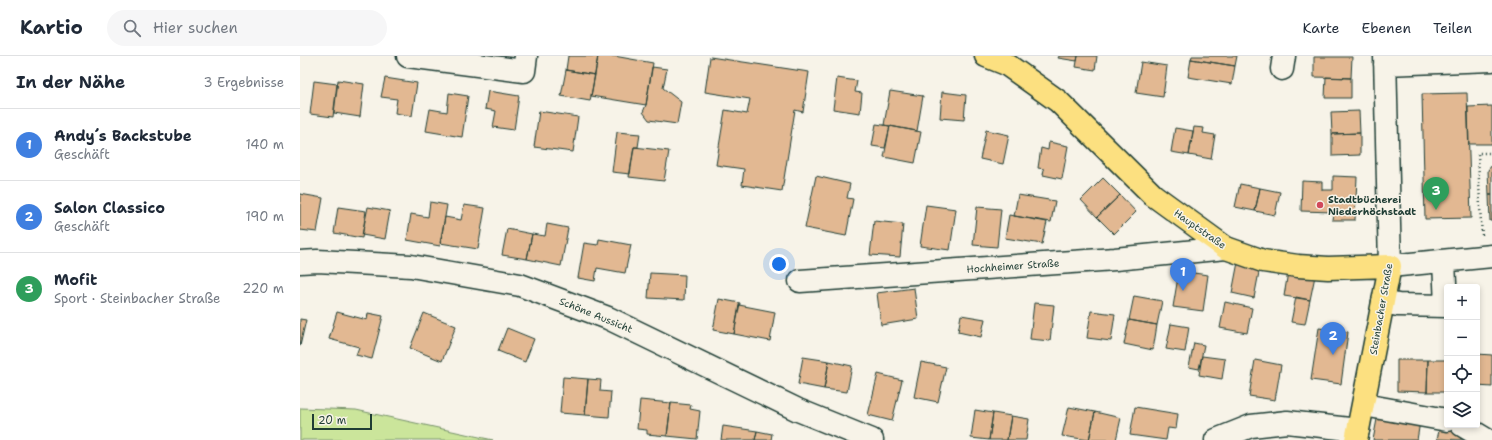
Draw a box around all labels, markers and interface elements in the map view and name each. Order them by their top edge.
search box [107,10,387,46]
text: Kartio [20,15,83,40]
icon: search [121,17,143,39]
text: Hier suchen [153,18,238,38]
text: Karte [1303,19,1340,37]
text: Ebenen [1362,19,1411,37]
text: Teilen [1433,19,1472,37]
text: In der Nähe [16,71,125,93]
text: 3 Ergebnisse [204,74,284,91]
text: Andy´s Backstube [54,126,192,146]
text: 1 [26,136,32,153]
text: 140 m [245,136,284,153]
text: Geschäft [54,146,110,163]
pin: 3 [1423,177,1449,210]
place label: Stadtbücherei Niederhöchstadt [1328,193,1416,218]
text: Salon Classico [54,198,165,218]
marker: Stadtbücherei Niederhöchstadt [1315,200,1325,210]
street label: Hauptstraße [1171,206,1229,252]
text: 2 [24,208,34,225]
text: 190 m [245,208,284,225]
text: Geschäft [54,218,110,235]
your location [769,254,789,274]
street label: Hochheimer Straße [966,256,1060,276]
pin: 1 [1170,258,1196,291]
street label: Steinbacher Straße [1367,262,1396,356]
text: Mofit [54,270,97,290]
text: 3 [24,280,34,297]
text: 220 m [242,280,284,297]
map controls [1444,284,1480,428]
button: + [1444,284,1480,320]
text: Sport · Steinbacher Straße [54,290,220,307]
street label: Schöne Aussicht [557,294,635,336]
button: − [1444,320,1480,356]
pin: 2 [1320,322,1346,355]
button: locate [1444,356,1480,392]
button: layers [1444,392,1480,428]
scale bar [312,412,372,431]
text: 20 m [318,413,346,428]

